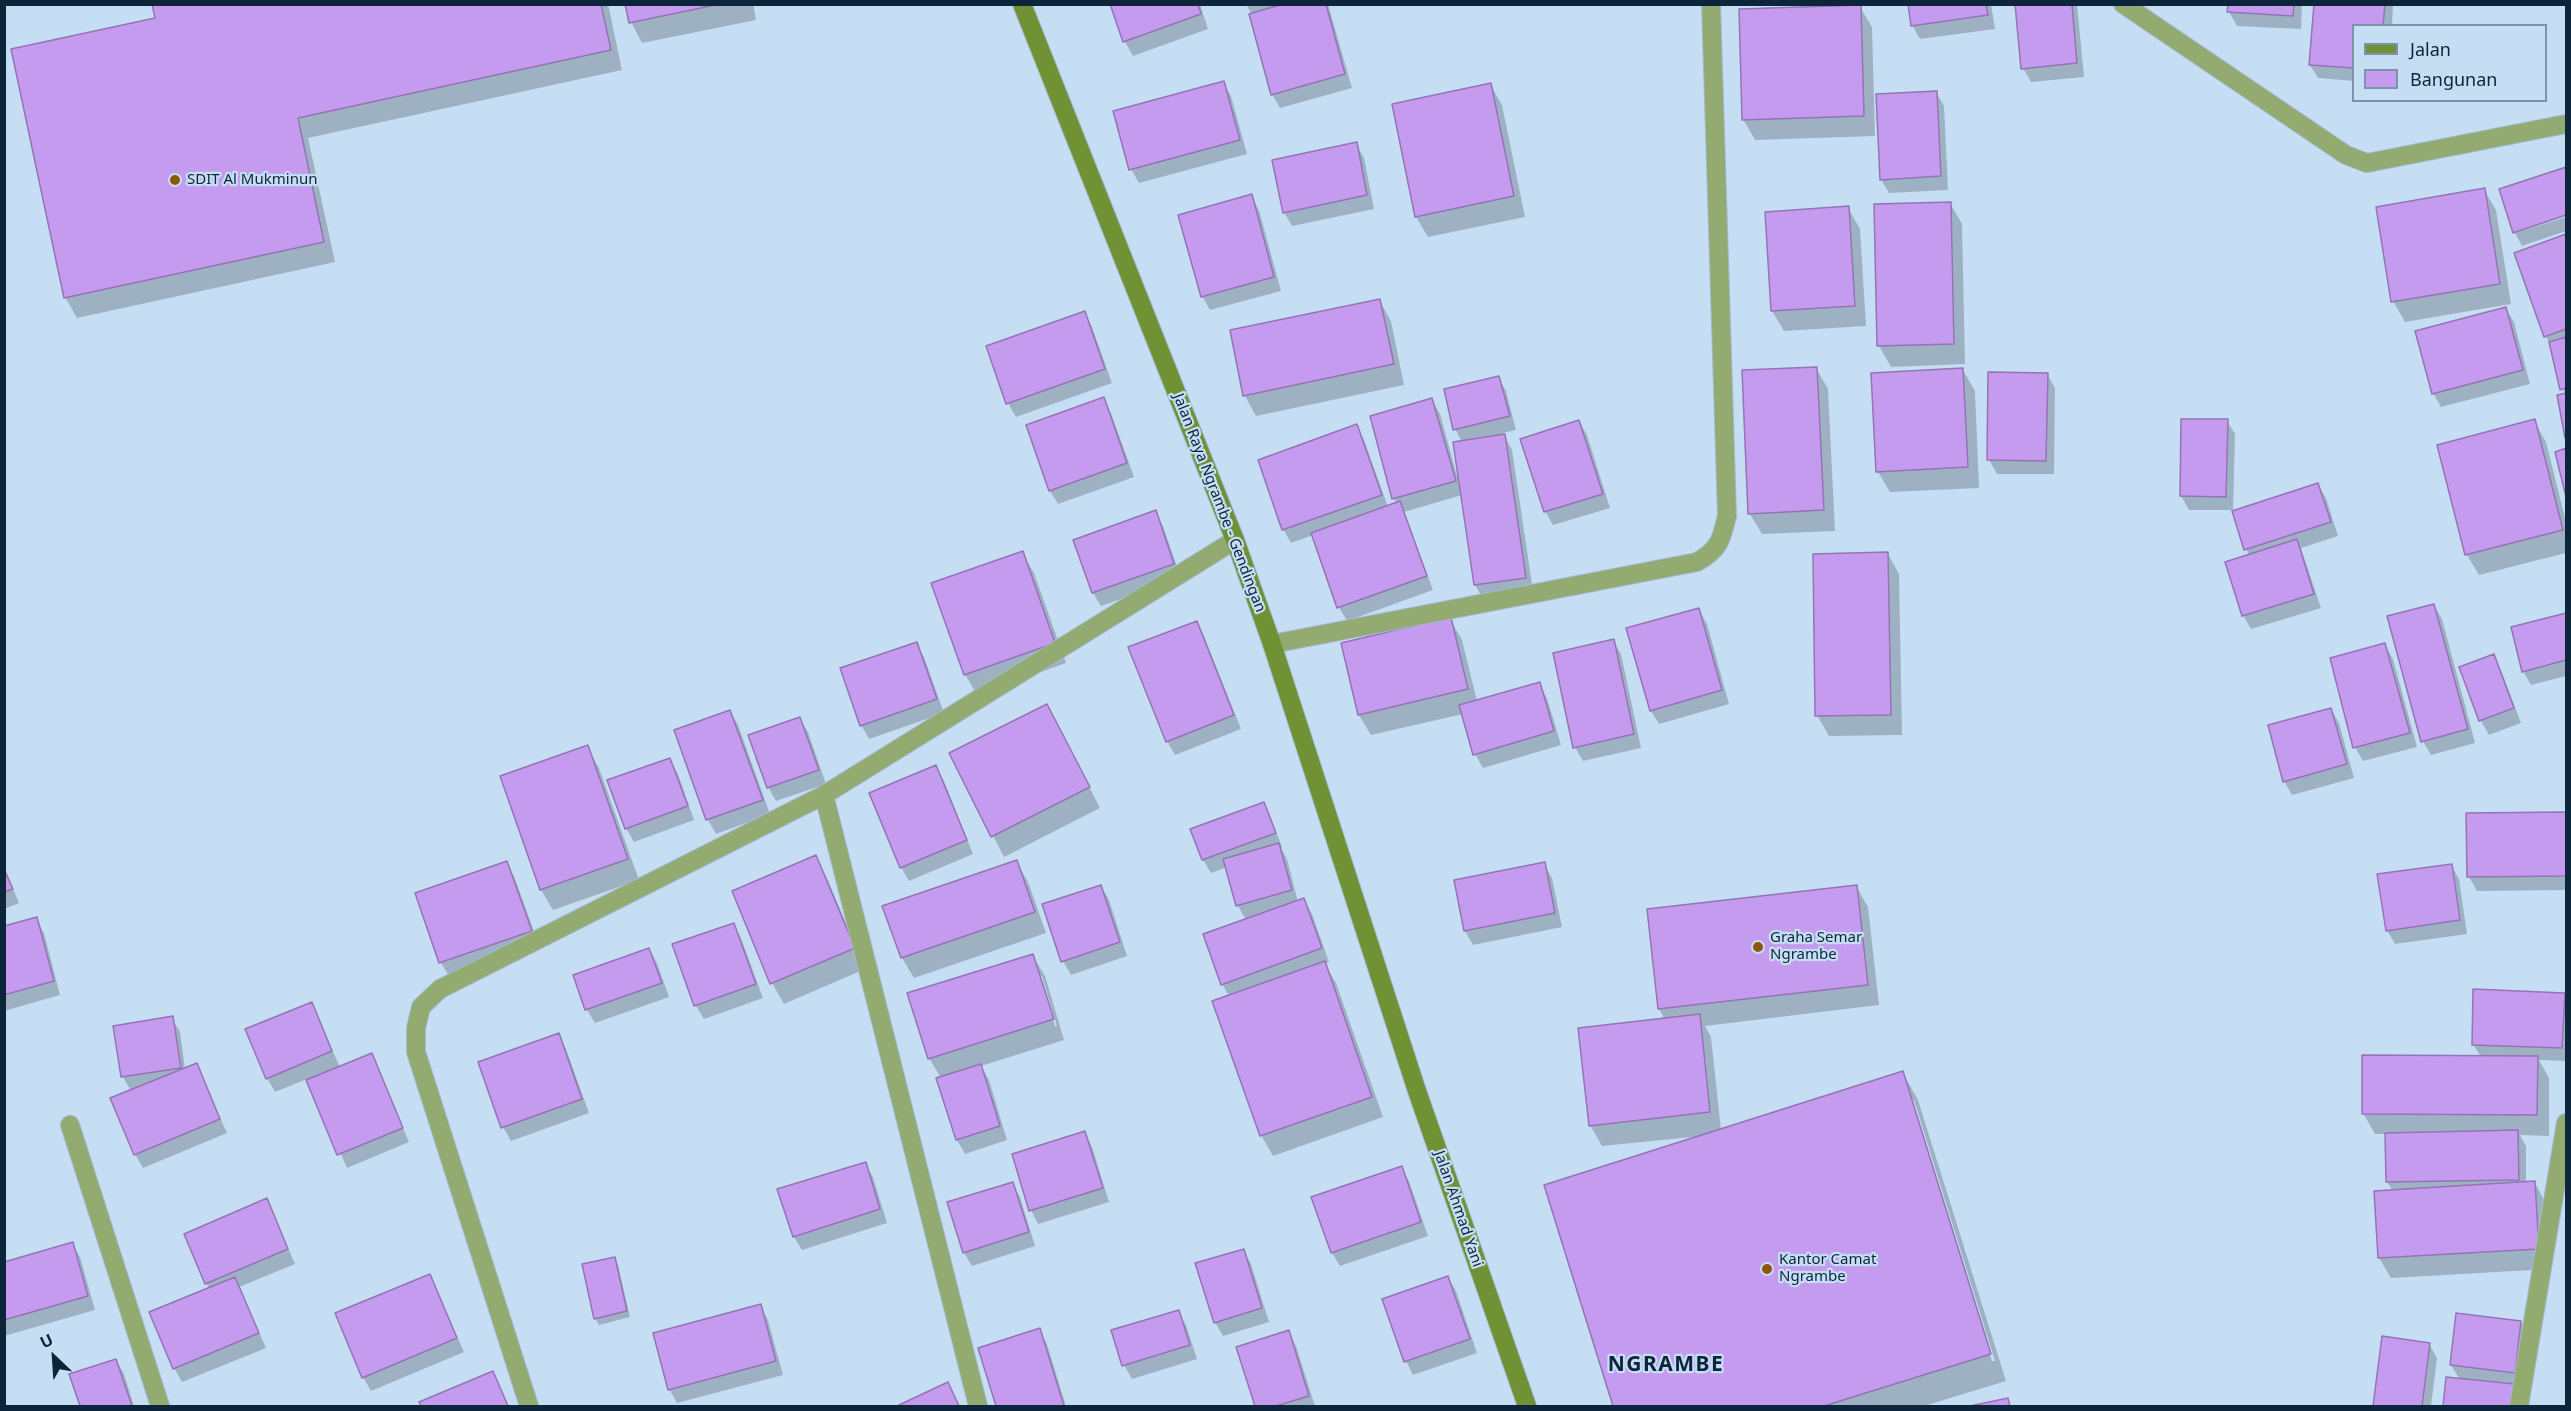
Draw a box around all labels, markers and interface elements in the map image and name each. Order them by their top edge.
legend [2352,24,2547,102]
text: Jalan [2410,37,2451,61]
text: Bangunan [2410,67,2497,91]
place label: SDIT Al Mukminun [187,171,317,189]
marker: SDIT Al Mukminun [168,173,182,187]
street label: Jalan Raya Ngrambe - Gendingan [1169,391,1269,615]
place label: Graha Semar Ngrambe [1770,929,1862,964]
marker: Graha Semar Ngrambe [1751,940,1765,954]
street label: Jalan Ahmad Yani [1430,1149,1486,1269]
place label: Kantor Camat Ngrambe [1779,1251,1876,1286]
marker: Kantor Camat Ngrambe [1760,1262,1774,1276]
north arrow [24,1327,84,1387]
text: U [36,1328,57,1353]
district label: NGRAMBE [1608,1352,1724,1378]

